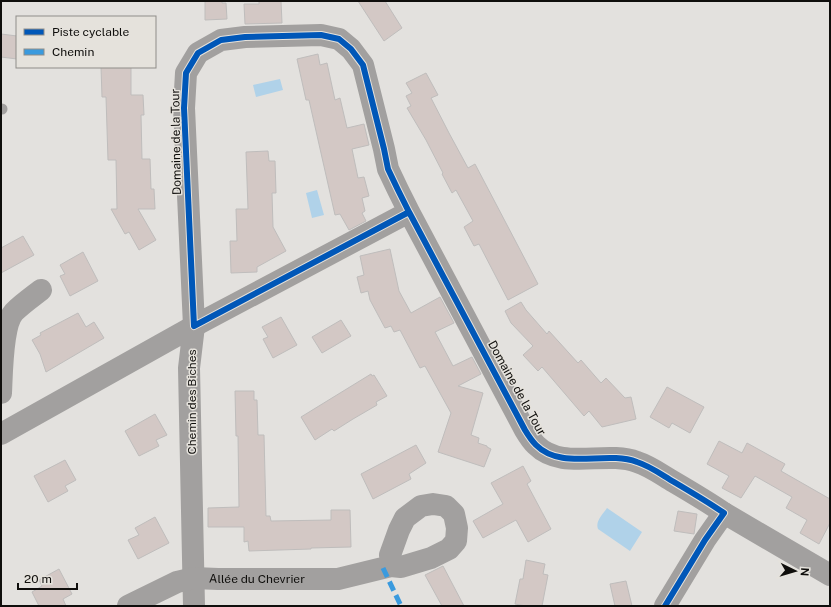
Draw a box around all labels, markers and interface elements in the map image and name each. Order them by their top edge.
legend [16,16,156,68]
text: Piste cyclable [52,25,129,39]
text: Chemin [52,45,94,59]
street label: Domaine de la Tour [168,88,184,195]
street label: Domaine de la Tour [485,338,549,438]
street label: Chemin des Biches [185,349,199,455]
north arrow [775,551,815,591]
scale bar [18,565,77,591]
text: N [799,567,811,577]
text: 20 m [24,572,52,586]
street label: Allée du Chevrier [209,572,305,586]

